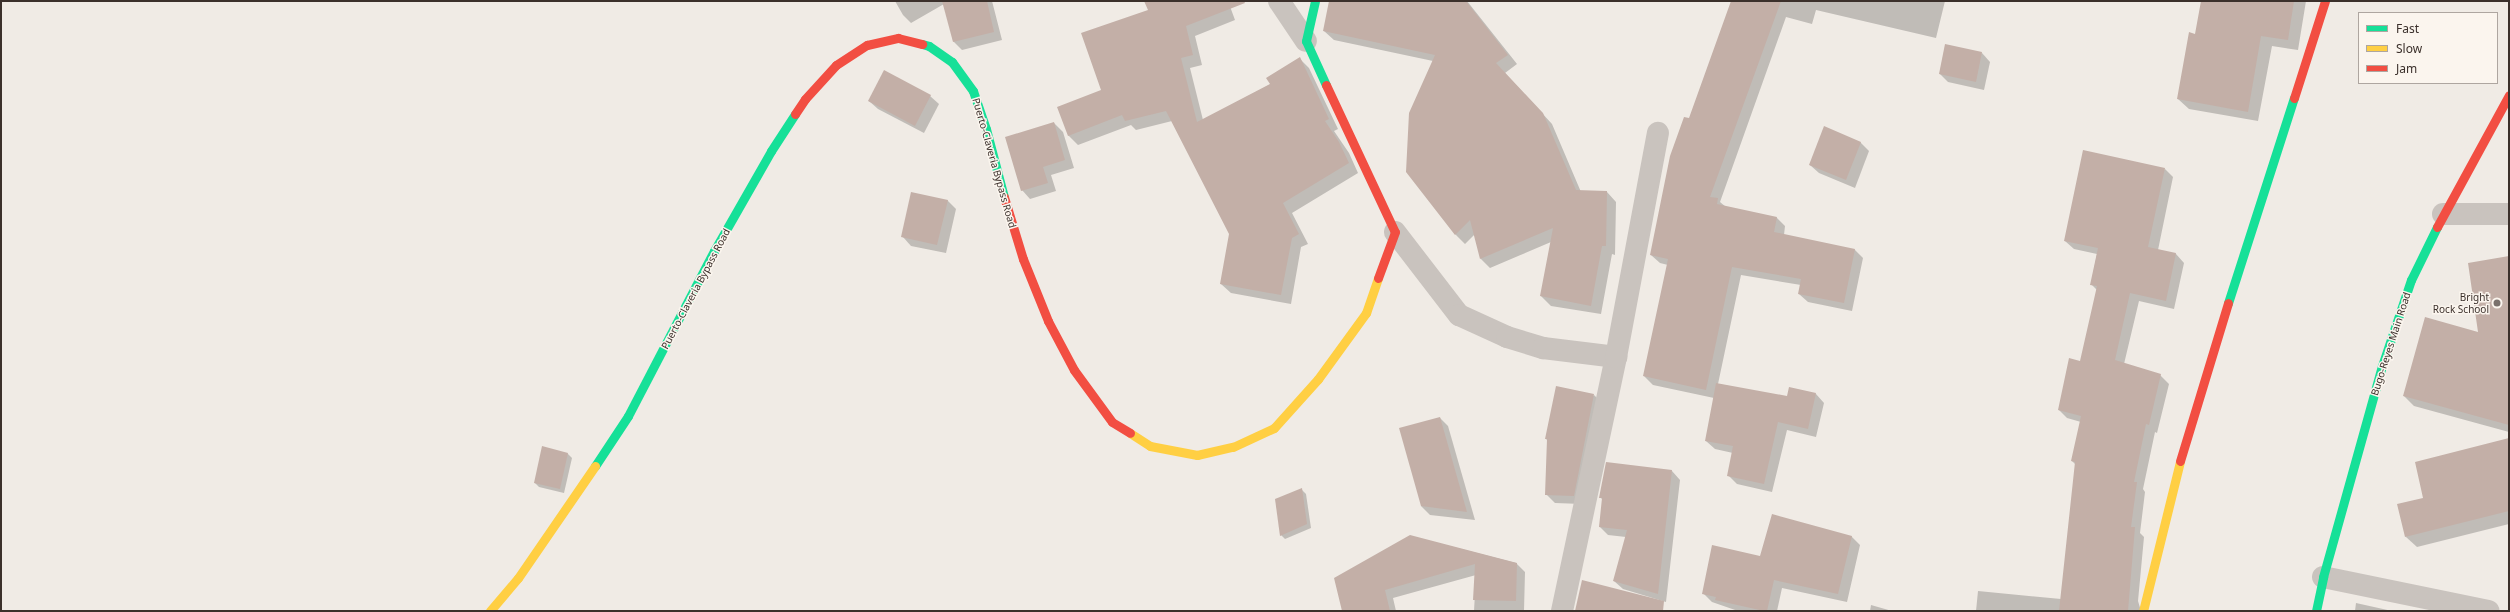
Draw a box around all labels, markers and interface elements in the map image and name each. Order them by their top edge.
legend [2358,12,2498,84]
text: Fast [2396,20,2419,37]
text: Slow [2396,40,2422,57]
text: Jam [2396,60,2417,77]
street label: Puerto-Claveria Bypass Road [970,97,1018,229]
street label: Puerto-Claveria Bypass Road [659,227,733,351]
street label: Bugo-Reyes Main Road [2369,291,2413,397]
place label: Bright Rock School [2433,291,2489,314]
marker: Bright Rock School [2492,298,2502,308]

